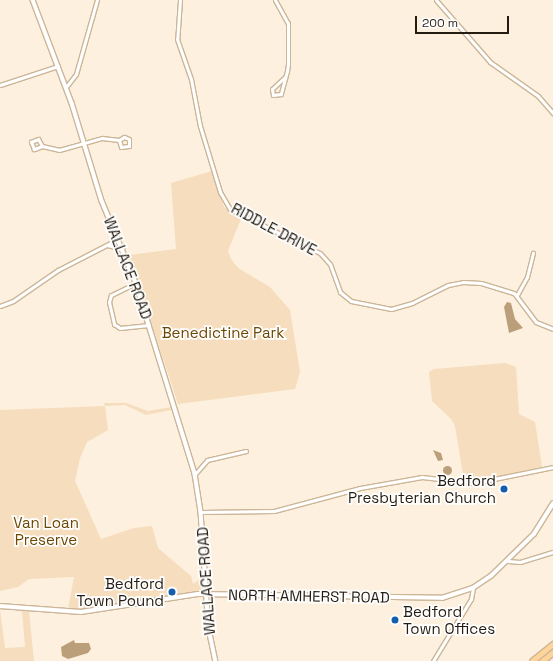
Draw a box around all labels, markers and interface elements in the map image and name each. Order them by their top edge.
scale bar [417,8,511,34]
text: 200 m [422,15,458,31]
street label: RIDDLE DRIVE [228,199,320,259]
street label: WALLACE ROAD [100,214,156,322]
park label: Benedictine Park [162,324,284,342]
place label: Bedford Presbyterian Church [348,471,496,506]
marker: Bedford Presbyterian Church [499,484,509,494]
park label: Van Loan Preserve [13,513,79,548]
street label: WALLACE ROAD [193,526,219,636]
place label: Bedford Town Pound [76,574,164,609]
street label: NORTH AMHERST ROAD [228,586,390,606]
marker: Bedford Town Pound [167,587,177,597]
place label: Bedford Town Offices [403,602,495,637]
marker: Bedford Town Offices [390,615,400,625]

